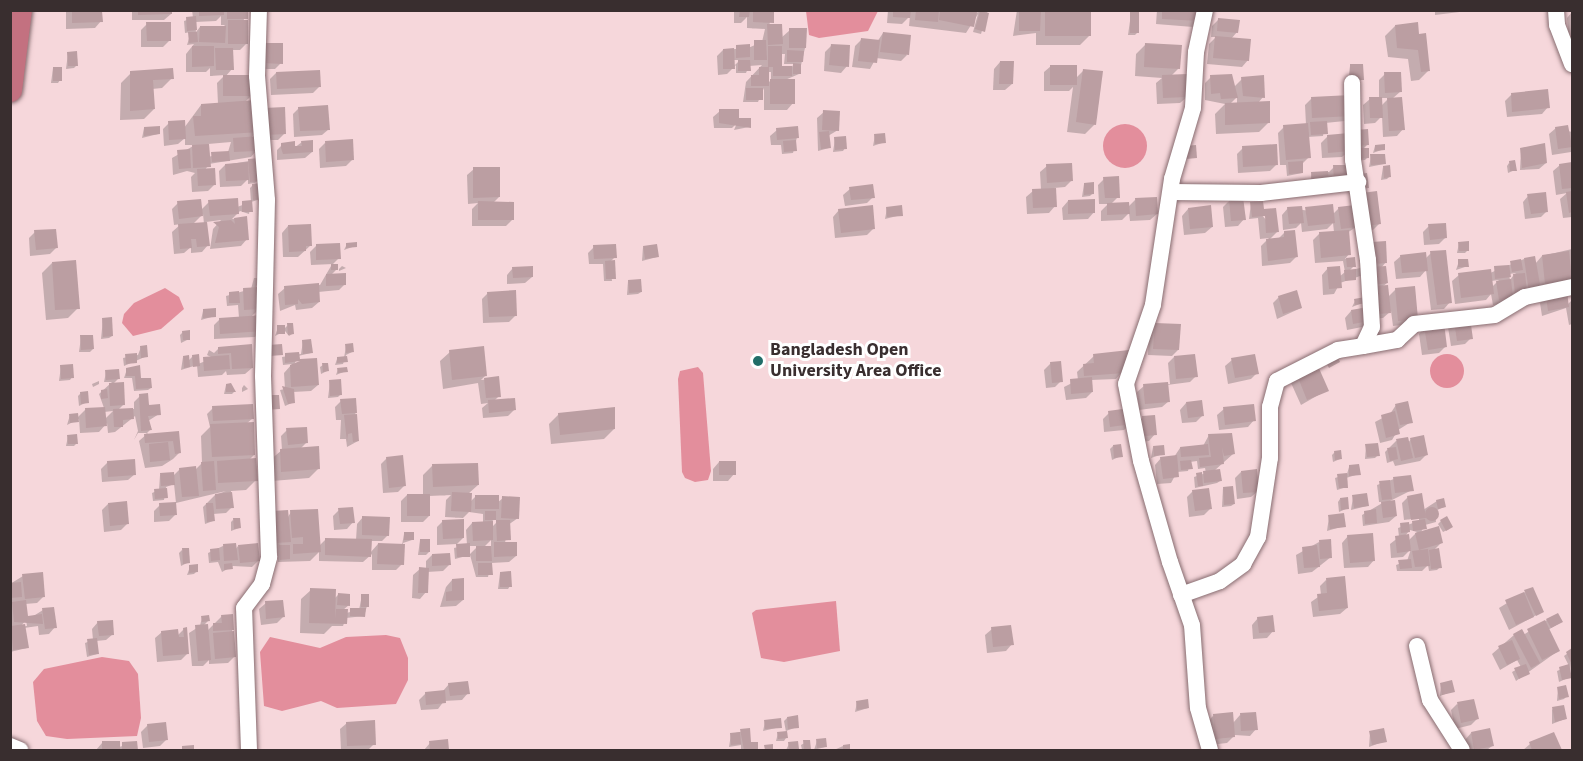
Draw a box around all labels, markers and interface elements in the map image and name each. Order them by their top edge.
place label: Bangladesh Open University Area Office [770,340,942,382]
marker: Bangladesh Open University Area Office [751,354,765,368]

